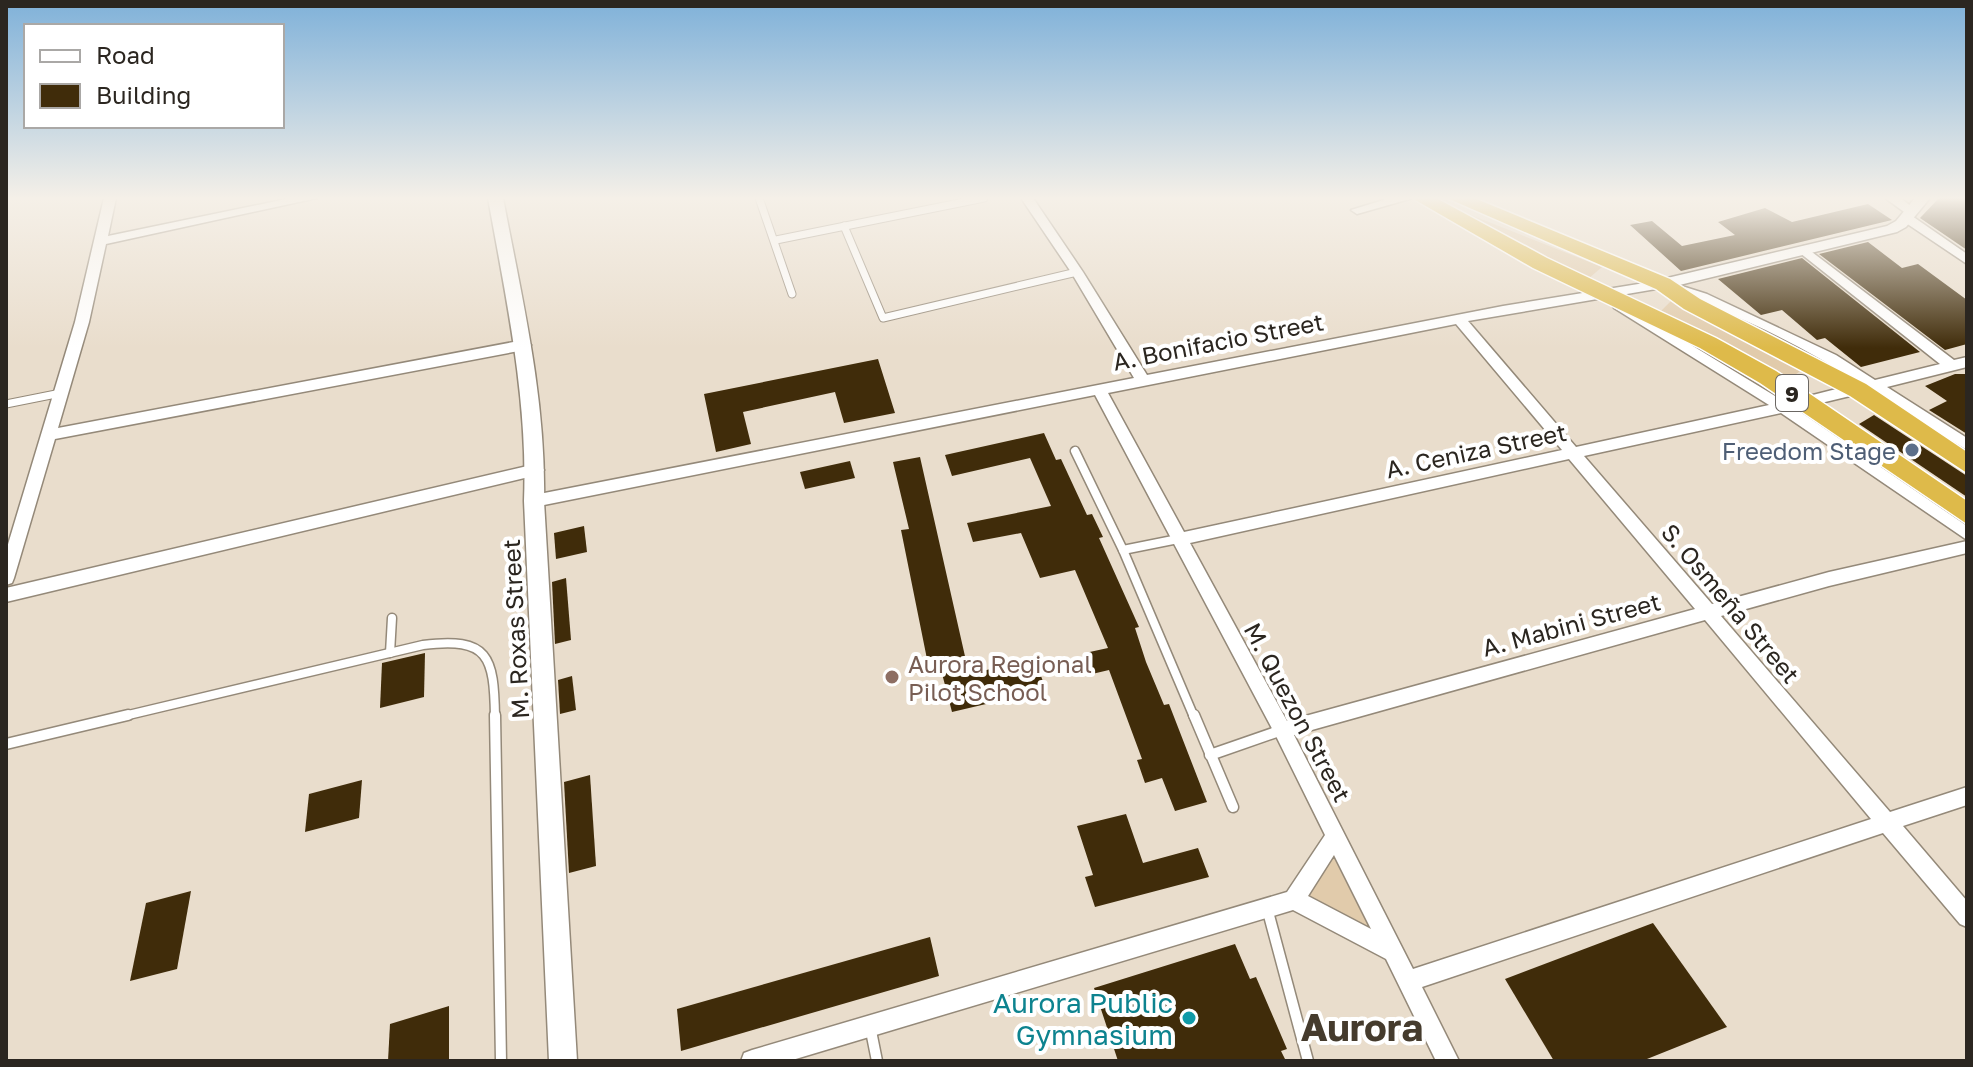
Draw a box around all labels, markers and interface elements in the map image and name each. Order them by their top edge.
legend [24,24,284,128]
text: Road [96,40,155,69]
text: Building [96,80,191,109]
street label: A. Bonifacio Street [1110,306,1326,376]
road number: 9 [1776,375,1808,411]
street label: A. Ceniza Street [1383,417,1569,483]
place label: Freedom Stage [1722,436,1896,465]
marker: Freedom Stage [1903,441,1921,459]
street label: S. Osmeña Street [1656,517,1806,689]
street label: M. Roxas Street [496,538,534,720]
street label: A. Mabini Street [1479,586,1663,662]
street label: M. Quezon Street [1239,618,1357,806]
place label: Aurora Regional Pilot School [908,649,1092,706]
marker: Aurora Regional Pilot School [883,668,901,686]
place label: Aurora Public Gymnasium [993,986,1173,1051]
district label: Aurora [1301,1004,1423,1049]
marker: Aurora Public Gymnasium [1180,1009,1198,1027]

